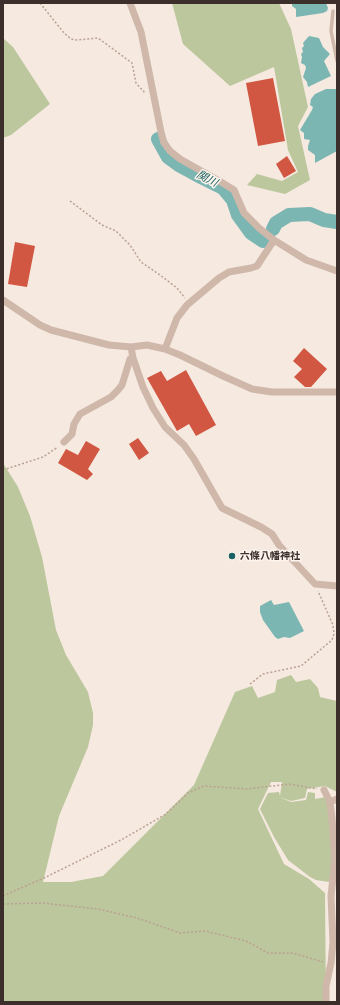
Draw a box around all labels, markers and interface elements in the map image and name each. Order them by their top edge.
water label: 関川 [194,168,220,190]
place label: 六條八幡神社 [240,550,300,562]
marker: 六條八幡神社 [227,551,237,561]

